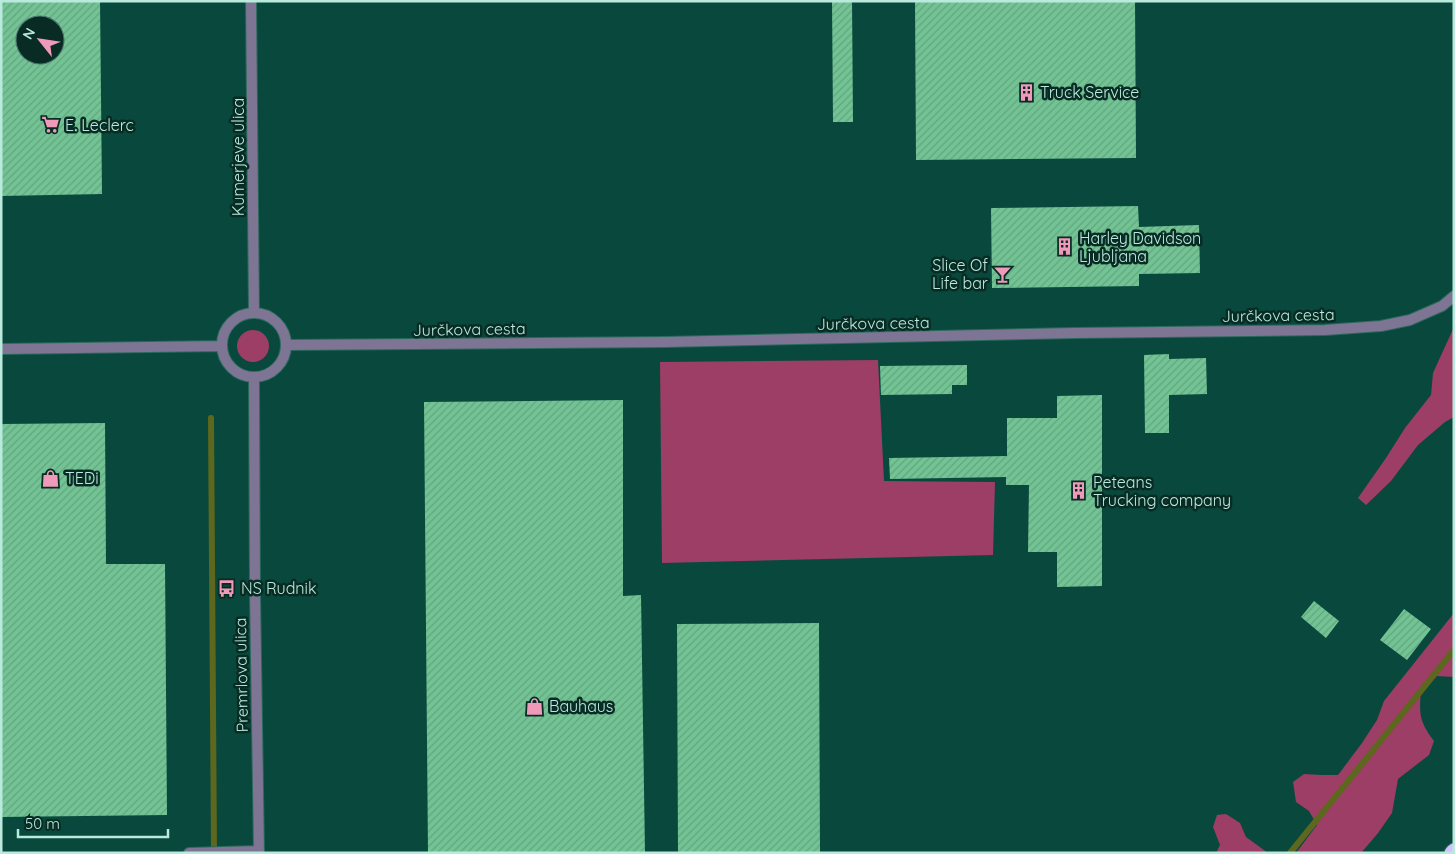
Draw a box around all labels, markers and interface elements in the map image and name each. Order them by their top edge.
north arrow [15,15,65,65]
text: N [18,25,39,42]
building icon: Truck Service [1016,82,1036,102]
place label: Truck Service [1040,82,1139,102]
street label: Kumerjeve ulica [228,98,248,216]
supermarket icon: E. Leclerc [41,115,61,135]
place label: E. Leclerc [65,115,134,135]
place label: Harley Davidson Ljubljana [1079,228,1201,266]
building icon: Harley Davidson Ljubljana [1055,237,1075,257]
place label: Slice Of Life bar [932,255,988,293]
bar icon: Slice Of Life bar [992,264,1012,284]
street label: Jurčkova cesta [1221,304,1335,326]
street label: Jurčkova cesta [816,312,930,334]
street label: Jurčkova cesta [412,318,526,340]
shop icon: TEDi [41,468,61,488]
place label: TEDi [65,468,99,488]
place label: Peteans Trucking company [1093,472,1231,510]
building icon: Peteans Trucking company [1069,481,1089,501]
bus stop icon: NS Rudnik [217,578,237,598]
place label: NS Rudnik [241,578,317,598]
street label: Premrlova ulica [230,617,252,733]
shop icon: Bauhaus [525,696,545,716]
place label: Bauhaus [549,696,613,716]
scale bar [18,806,168,838]
text: 50 m [25,814,60,833]

